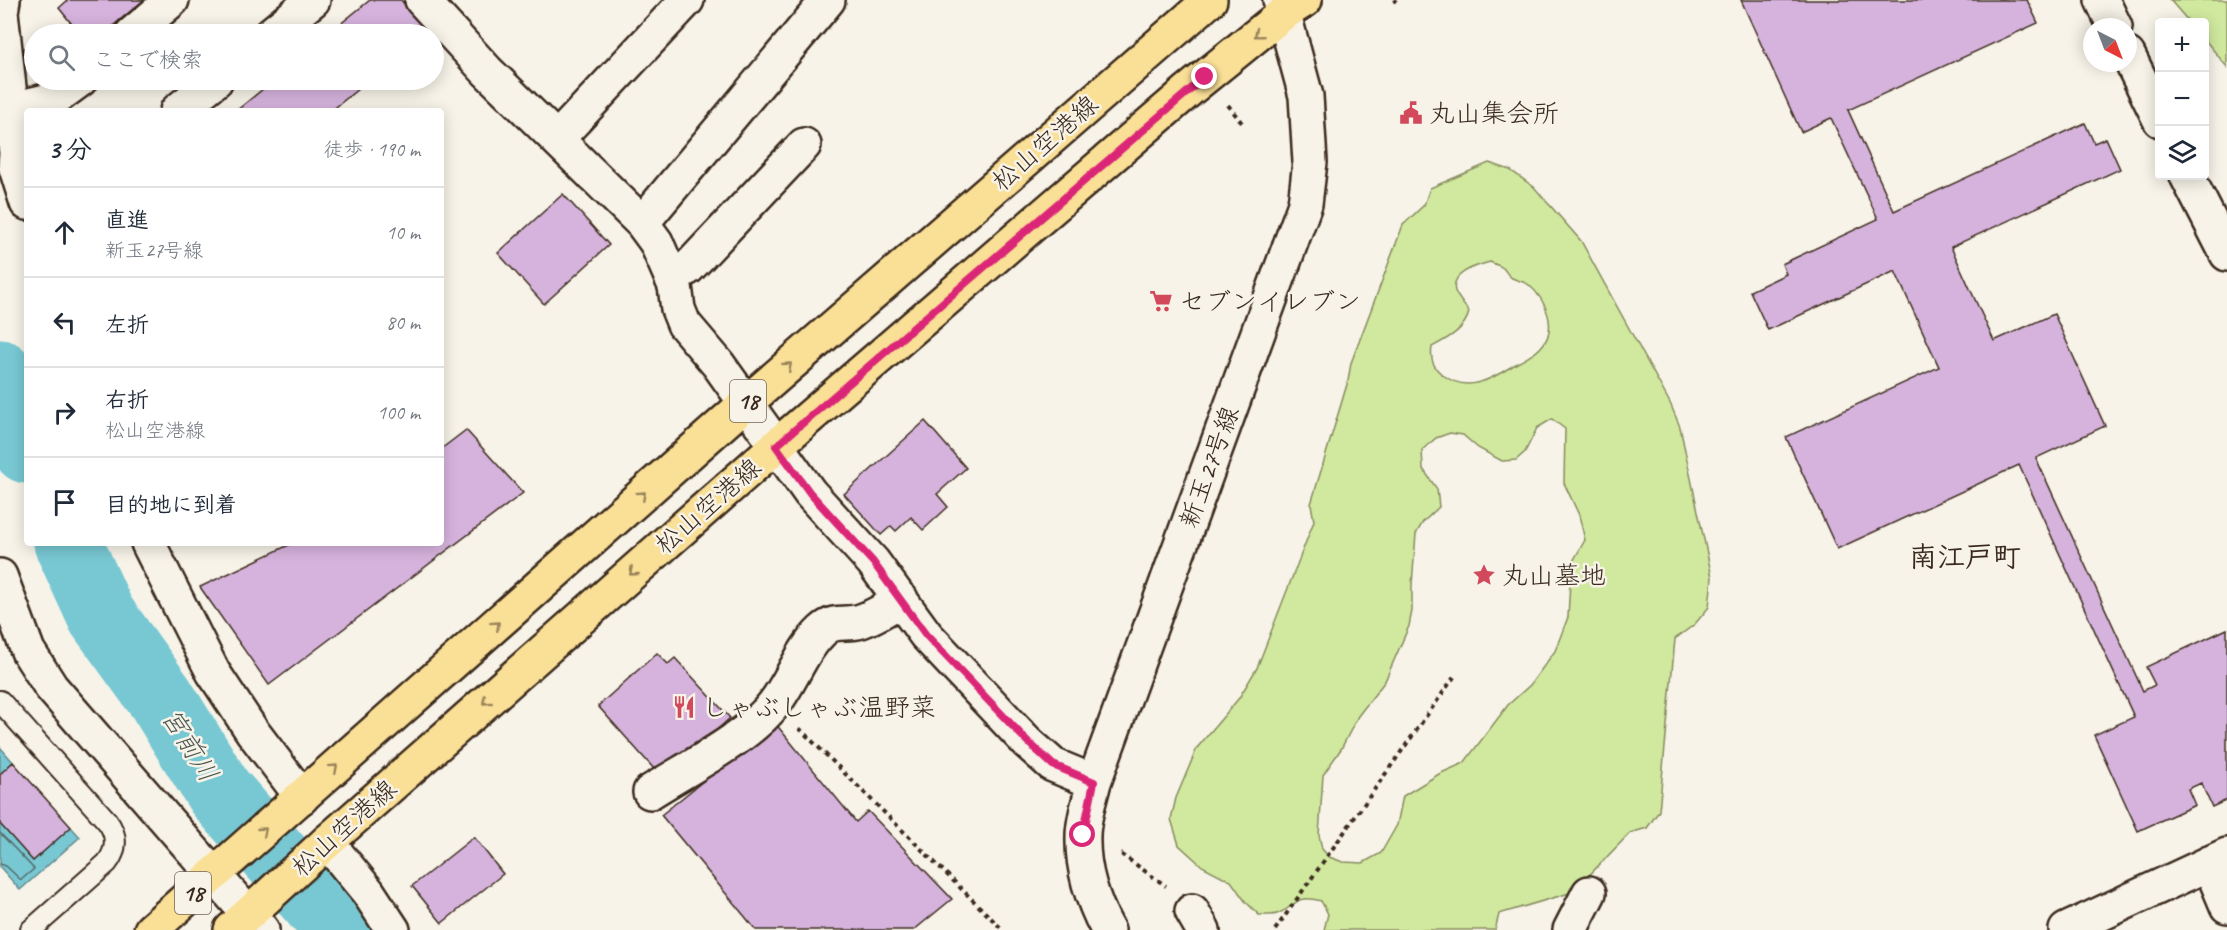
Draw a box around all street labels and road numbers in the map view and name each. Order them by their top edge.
street label: 松山空港線 [985,88,1105,198]
road number: 18 [730,380,766,422]
street label: 新玉27号線 [1172,401,1246,533]
street label: 松山空港線 [648,451,768,561]
street label: 松山空港線 [285,772,403,884]
road number: 18 [175,872,211,914]

